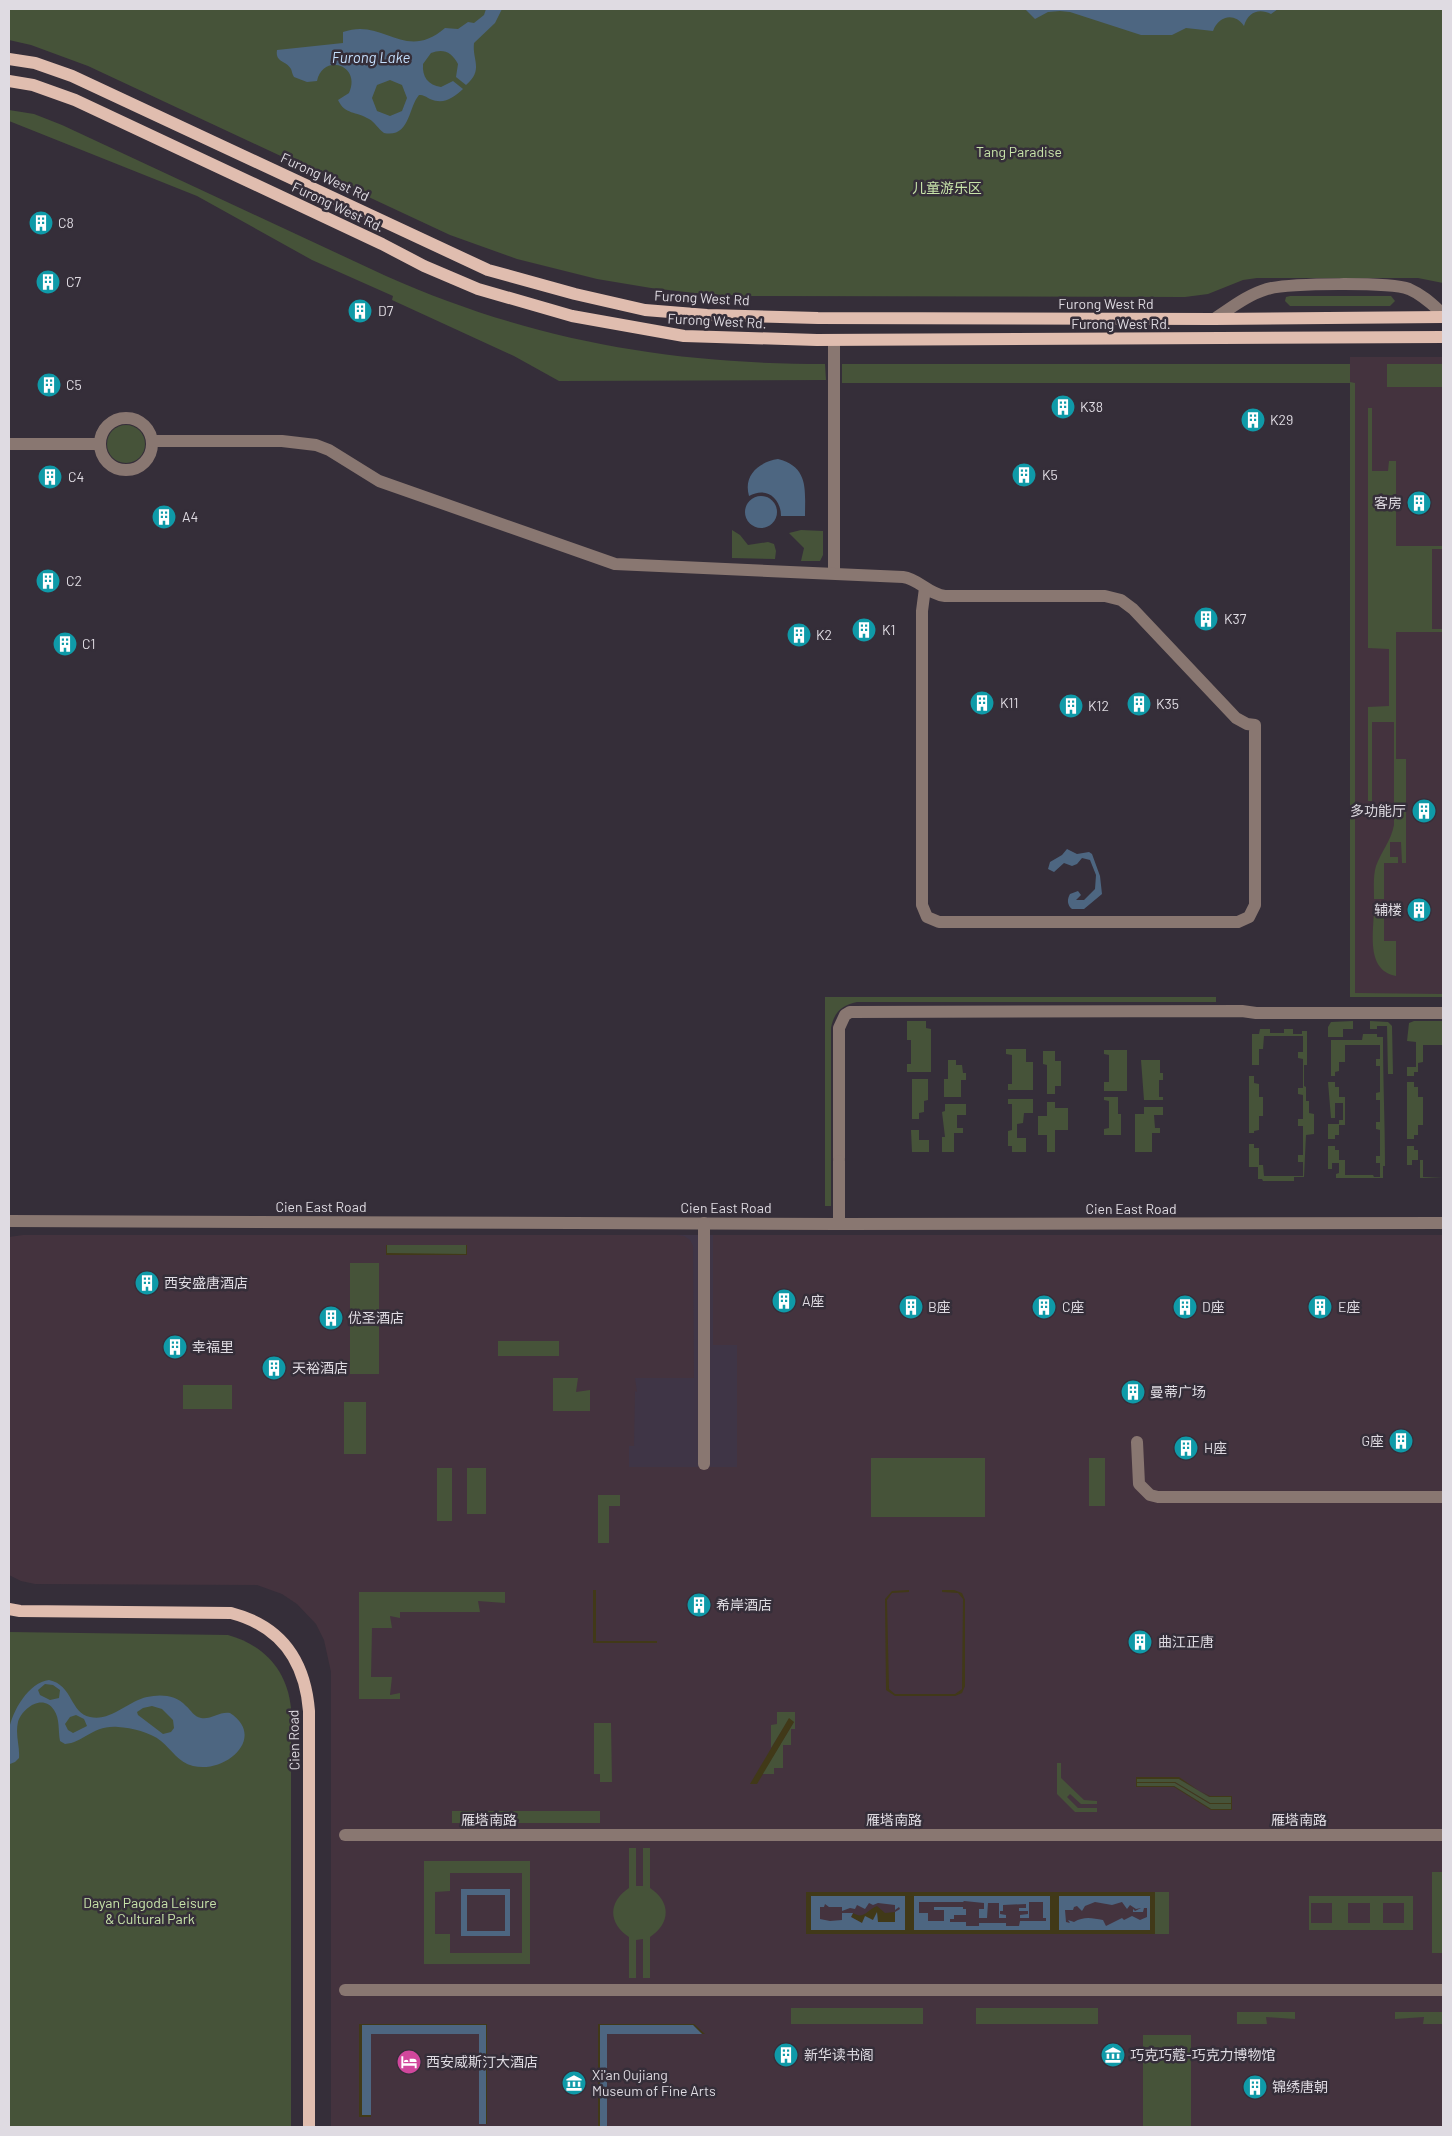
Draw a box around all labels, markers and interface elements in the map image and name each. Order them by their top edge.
water label: Furong Lake [332,48,410,66]
park label: Tang Paradise [976,143,1062,160]
street label: Furong West Rd [278,149,372,204]
street label: Furong West Rd. [290,178,387,235]
park label: 儿童游乐区 [912,179,982,196]
building icon: C8 [28,210,54,236]
place label: C8 [58,214,74,231]
building icon: C7 [35,269,61,295]
place label: C7 [66,273,81,290]
street label: Furong West Rd [654,287,750,308]
street label: Furong West Rd [1058,295,1154,312]
building icon: D7 [347,298,373,324]
place label: D7 [378,302,394,319]
street label: Furong West Rd. [667,309,767,332]
street label: Furong West Rd. [1071,315,1171,332]
building icon: C5 [36,372,62,398]
place label: C5 [66,376,82,393]
building icon: K38 [1050,394,1076,420]
place label: K38 [1080,398,1103,415]
building icon: K29 [1240,407,1266,433]
place label: K29 [1270,411,1293,428]
building icon: K5 [1011,462,1037,488]
building icon: C4 [37,464,63,490]
place label: K5 [1042,466,1058,483]
place label: C4 [68,468,84,485]
building icon: 客房 [1406,490,1432,516]
place label: 客房 [1374,494,1402,511]
building icon: A4 [151,504,177,530]
place label: A4 [182,508,198,525]
building icon: C2 [35,568,61,594]
place label: C2 [66,572,82,589]
building icon: K37 [1193,606,1219,632]
place label: K37 [1224,610,1247,627]
building icon: K1 [851,617,877,643]
place label: K1 [882,621,895,638]
building icon: K2 [786,622,812,648]
place label: K2 [816,626,832,643]
building icon: C1 [52,631,78,657]
place label: C1 [82,635,95,652]
building icon: K11 [969,690,995,716]
building icon: K35 [1126,691,1152,717]
building icon: K12 [1058,693,1084,719]
place label: K11 [1000,694,1018,711]
place label: K35 [1156,695,1179,712]
place label: K12 [1088,697,1109,714]
building icon: 多功能厅 [1411,798,1437,824]
place label: 多功能厅 [1350,802,1406,819]
building icon: 辅楼 [1406,897,1432,923]
place label: 辅楼 [1374,901,1402,918]
street label: Cien East Road [275,1198,367,1215]
street label: Cien East Road [680,1199,772,1216]
street label: Cien East Road [1085,1200,1177,1217]
building icon: 西安盛唐酒店 [134,1270,160,1296]
place label: 西安盛唐酒店 [164,1274,248,1291]
building icon: A座 [771,1288,797,1314]
place label: A座 [802,1292,825,1309]
building icon: B座 [898,1294,924,1320]
building icon: C座 [1031,1294,1057,1320]
building icon: D座 [1172,1294,1198,1320]
building icon: E座 [1307,1294,1333,1320]
place label: B座 [928,1298,951,1315]
place label: C座 [1062,1298,1085,1315]
place label: D座 [1202,1298,1225,1315]
place label: E座 [1338,1298,1360,1315]
building icon: 优圣酒店 [318,1305,344,1331]
place label: 优圣酒店 [348,1309,404,1326]
building icon: 幸福里 [162,1334,188,1360]
place label: 幸福里 [192,1338,234,1355]
building icon: 天裕酒店 [261,1355,287,1381]
place label: 天裕酒店 [292,1359,348,1376]
building icon: 曼蒂广场 [1120,1379,1146,1405]
place label: 曼蒂广场 [1150,1383,1206,1400]
building icon: G座 [1388,1428,1414,1454]
place label: G座 [1361,1432,1384,1449]
building icon: H座 [1173,1435,1199,1461]
place label: H座 [1204,1439,1227,1456]
building icon: 希岸酒店 [686,1592,712,1618]
place label: 希岸酒店 [716,1596,772,1613]
building icon: 曲江正唐 [1127,1629,1153,1655]
place label: 曲江正唐 [1158,1633,1214,1650]
street label: Cien Road [284,1709,303,1771]
street label: 雁塔南路 [461,1811,517,1828]
street label: 雁塔南路 [866,1811,922,1828]
street label: 雁塔南路 [1271,1811,1327,1828]
park label: Dayan Pagoda Leisure & Cultural Park [83,1894,217,1927]
building icon: 新华读书阁 [773,2042,799,2068]
museum icon: 巧克巧蔻-巧克力博物馆 [1100,2042,1126,2068]
place label: 新华读书阁 [804,2046,874,2063]
place label: 巧克巧蔻-巧克力博物馆 [1130,2046,1276,2063]
hotel icon: 西安威斯汀大酒店 [396,2049,422,2075]
place label: 西安威斯汀大酒店 [426,2053,538,2070]
place label: Xi'an Qujiang Museum of Fine Arts [592,2066,716,2099]
museum icon: Xi'an Qujiang Museum of Fine Arts [561,2070,587,2096]
building icon: 锦绣唐朝 [1242,2074,1268,2100]
place label: 锦绣唐朝 [1272,2078,1328,2095]

